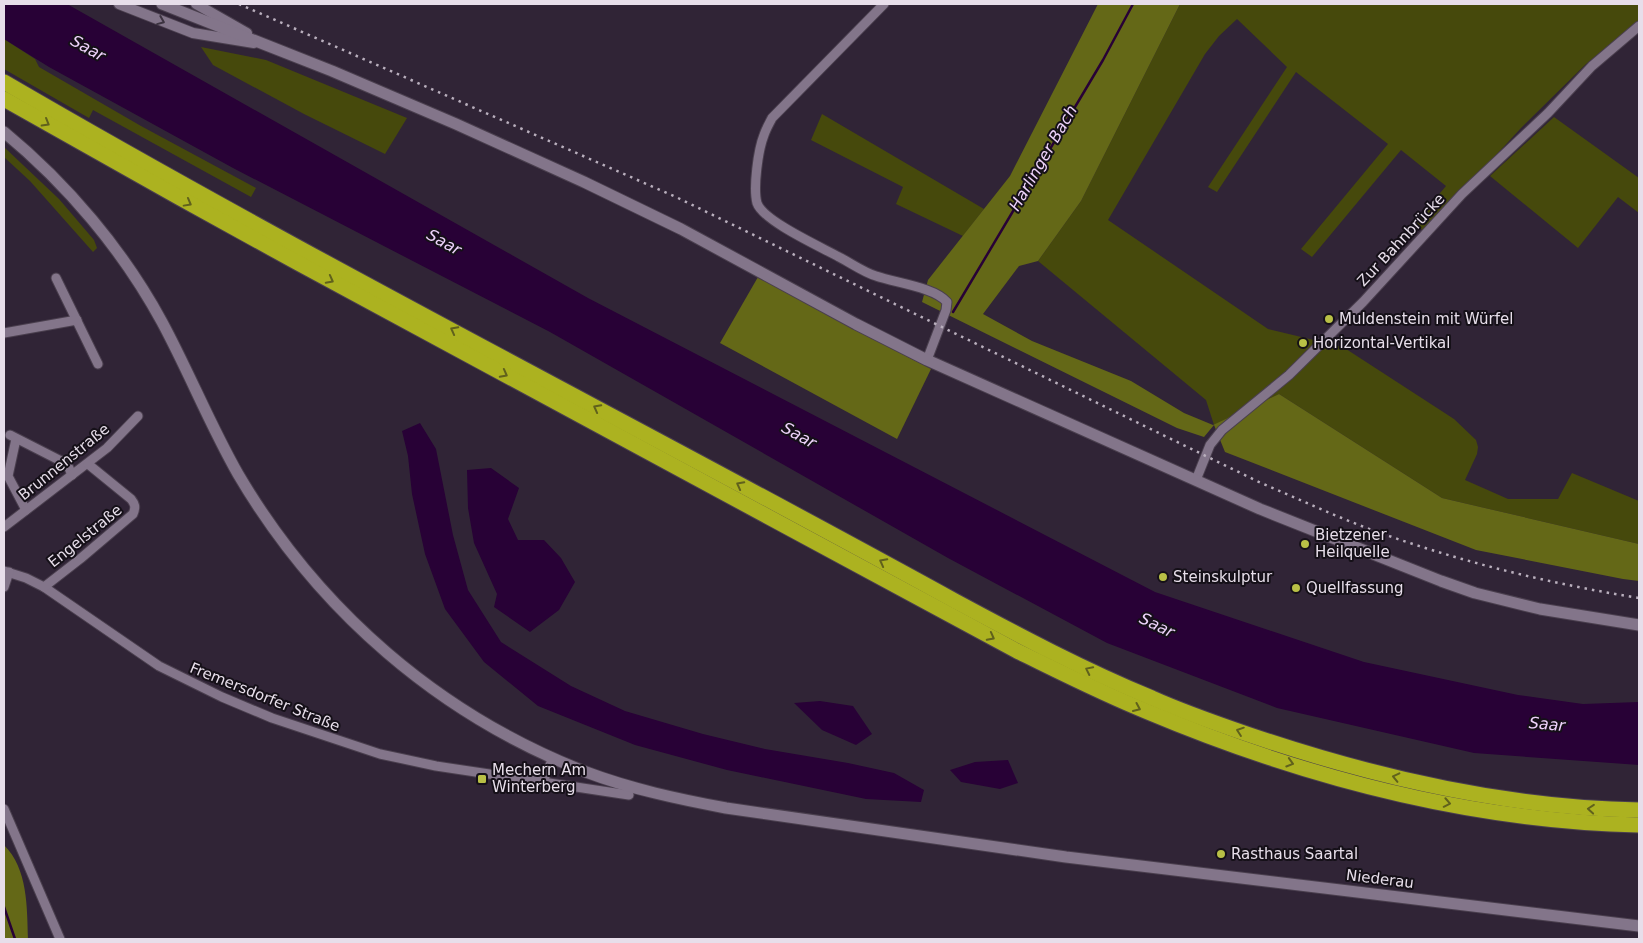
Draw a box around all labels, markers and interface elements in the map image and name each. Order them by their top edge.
one-way arrow [156,15,165,26]
water label: Saar [68,31,110,66]
water label: Harlinger Bach [1005,102,1081,214]
one-way arrow [41,117,50,127]
street label: Zur Bahnbrücke [1353,190,1449,290]
one-way arrow [182,197,191,207]
water label: Saar [424,225,466,260]
one-way arrow [325,274,334,284]
place label: Muldenstein mit Würfel [1339,310,1513,328]
marker: Muldenstein mit Würfel [1323,313,1335,325]
one-way arrow [450,326,459,336]
place label: Horizontal-Vertikal [1313,334,1450,352]
marker: Horizontal-Vertikal [1297,337,1309,349]
one-way arrow [499,368,508,378]
one-way arrow [593,404,602,414]
water label: Saar [779,418,821,453]
street label: Brunnenstraße [15,420,113,504]
one-way arrow [736,481,745,491]
street label: Engelstraße [45,501,125,571]
place label: Bietzener Heilquelle [1315,526,1390,561]
marker: Bietzener Heilquelle [1299,538,1311,550]
one-way arrow [879,558,888,568]
place label: Steinskulptur [1173,568,1273,586]
marker: Steinskulptur [1157,571,1169,583]
place label: Quellfassung [1306,579,1404,597]
marker: Quellfassung [1290,582,1302,594]
water label: Saar [1137,608,1179,642]
one-way arrow [986,631,995,641]
street label: Fremersdorfer Straße [187,659,343,735]
one-way arrow [1086,667,1095,677]
one-way arrow [1132,701,1141,712]
water label: Saar [1528,713,1567,735]
one-way arrow [1236,727,1245,737]
one-way arrow [1285,758,1293,768]
place label: Mechern Am Winterberg [492,761,586,796]
one-way arrow [1391,772,1400,783]
marker: Mechern Am Winterberg [476,773,488,785]
one-way arrow [1443,798,1452,808]
one-way arrow [1586,803,1594,814]
place label: Rasthaus Saartal [1231,845,1358,863]
marker: Rasthaus Saartal [1215,848,1227,860]
street label: Niederau [1345,866,1415,892]

